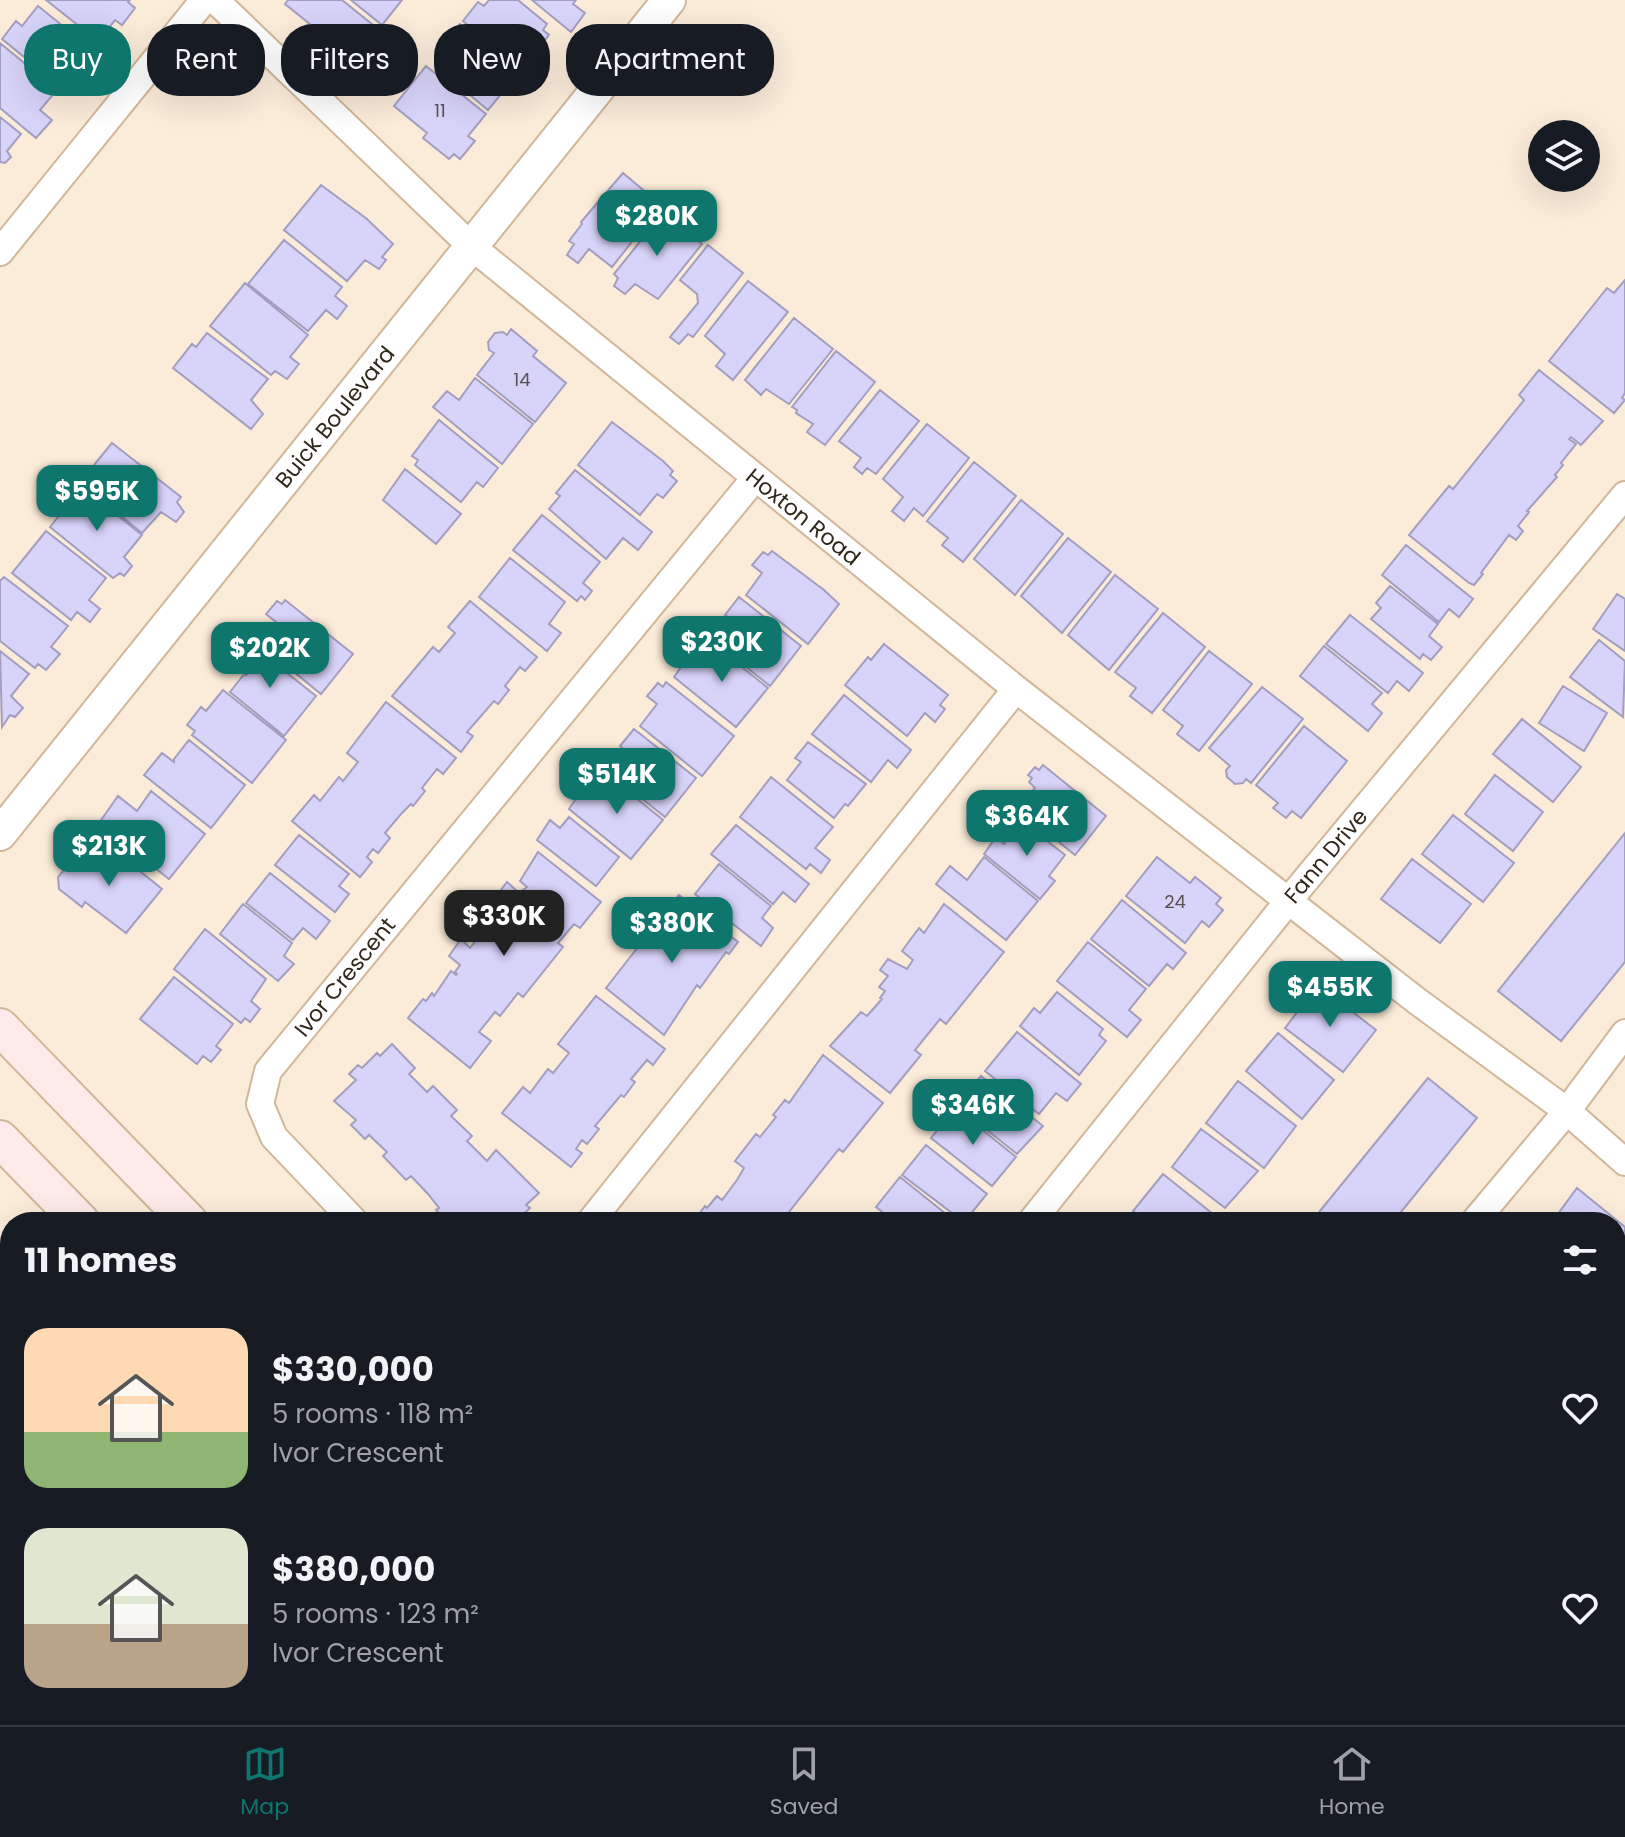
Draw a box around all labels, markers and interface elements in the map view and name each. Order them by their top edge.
chip: Buy [24,24,131,96]
chip: Rent [147,24,265,96]
chip: Filters [281,24,418,96]
chip: New [434,24,550,96]
chip: Apartment [566,24,774,96]
house number: 11 [434,98,446,123]
map controls [1528,120,1600,192]
button: layers [1528,120,1600,192]
pin: $280K [601,190,713,258]
text: $280K [615,198,699,234]
street label: Buick Boulevard [268,339,402,495]
house number: 14 [513,367,531,392]
street label: Hoxton Road [739,461,867,573]
pin: $595K [41,465,153,533]
text: $595K [54,473,140,509]
pin: $230K [666,616,778,684]
pin: $202K [214,622,326,690]
text: $230K [681,624,763,660]
text: $202K [229,630,311,666]
pin: $514K [561,748,673,816]
text: $514K [577,756,657,792]
pin: $364K [971,790,1083,858]
text: $364K [984,798,1070,834]
street label: Fann Drive [1277,802,1375,910]
pin: $213K [53,820,165,888]
text: $213K [71,828,147,864]
house number: 24 [1164,889,1186,914]
pin: $330K [448,890,560,958]
pin: $380K [616,897,728,965]
text: $330K [462,898,546,934]
text: $380K [630,905,714,941]
street label: Ivor Crescent [287,911,403,1043]
pin: $455K [1274,961,1386,1029]
text: $455K [1287,969,1373,1005]
pin: $346K [917,1079,1029,1147]
text: $346K [930,1087,1016,1123]
text: 11 homes [24,1236,177,1284]
icon: filters [1558,1238,1602,1282]
text: $330,000 [272,1345,434,1393]
icon: home [88,1360,184,1456]
icon: heart [1558,1386,1602,1430]
text: 5 rooms · 118 m² [272,1396,473,1432]
text: Ivor Crescent [272,1435,444,1471]
text: $380,000 [272,1545,435,1593]
icon: home [88,1560,184,1656]
icon: heart [1558,1586,1602,1630]
text: 5 rooms · 123 m² [272,1596,479,1632]
text: Ivor Crescent [272,1635,444,1671]
tab: Map [240,1742,289,1823]
tab: Saved [770,1742,838,1823]
tab: Home [1319,1742,1385,1823]

